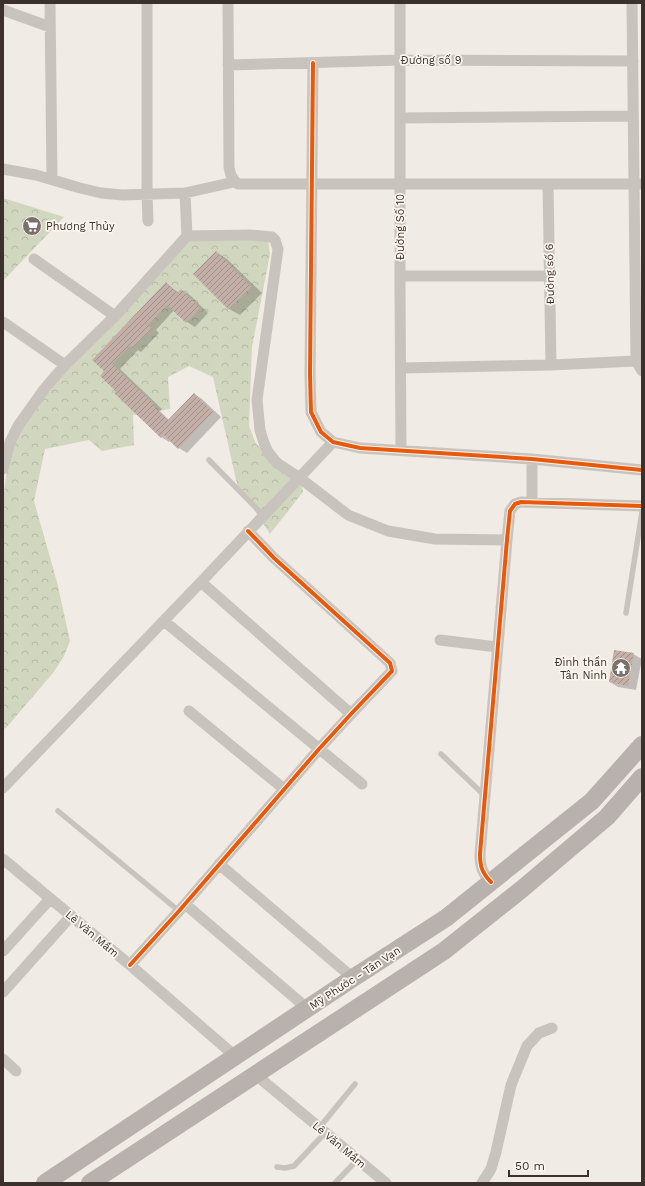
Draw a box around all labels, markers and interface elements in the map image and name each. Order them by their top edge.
street label: Đường số 9 [401,54,462,67]
street label: Đường Số 10 [394,194,407,260]
supermarket icon: Phương Thủy [21,215,43,237]
place label: Phương Thủy [46,220,115,233]
street label: Đường số 6 [543,243,557,304]
place label: Đình thần Tân Ninh [554,656,607,682]
temple icon: Đình thần Tân Ninh [610,657,632,679]
street label: Lê Văn Mầm [63,908,121,960]
street label: Mỹ Phước - Tân Vạn [307,944,403,1012]
street label: Lê Văn Mầm [310,1119,368,1171]
scale bar [509,1152,588,1178]
text: 50 m [515,1159,545,1173]

